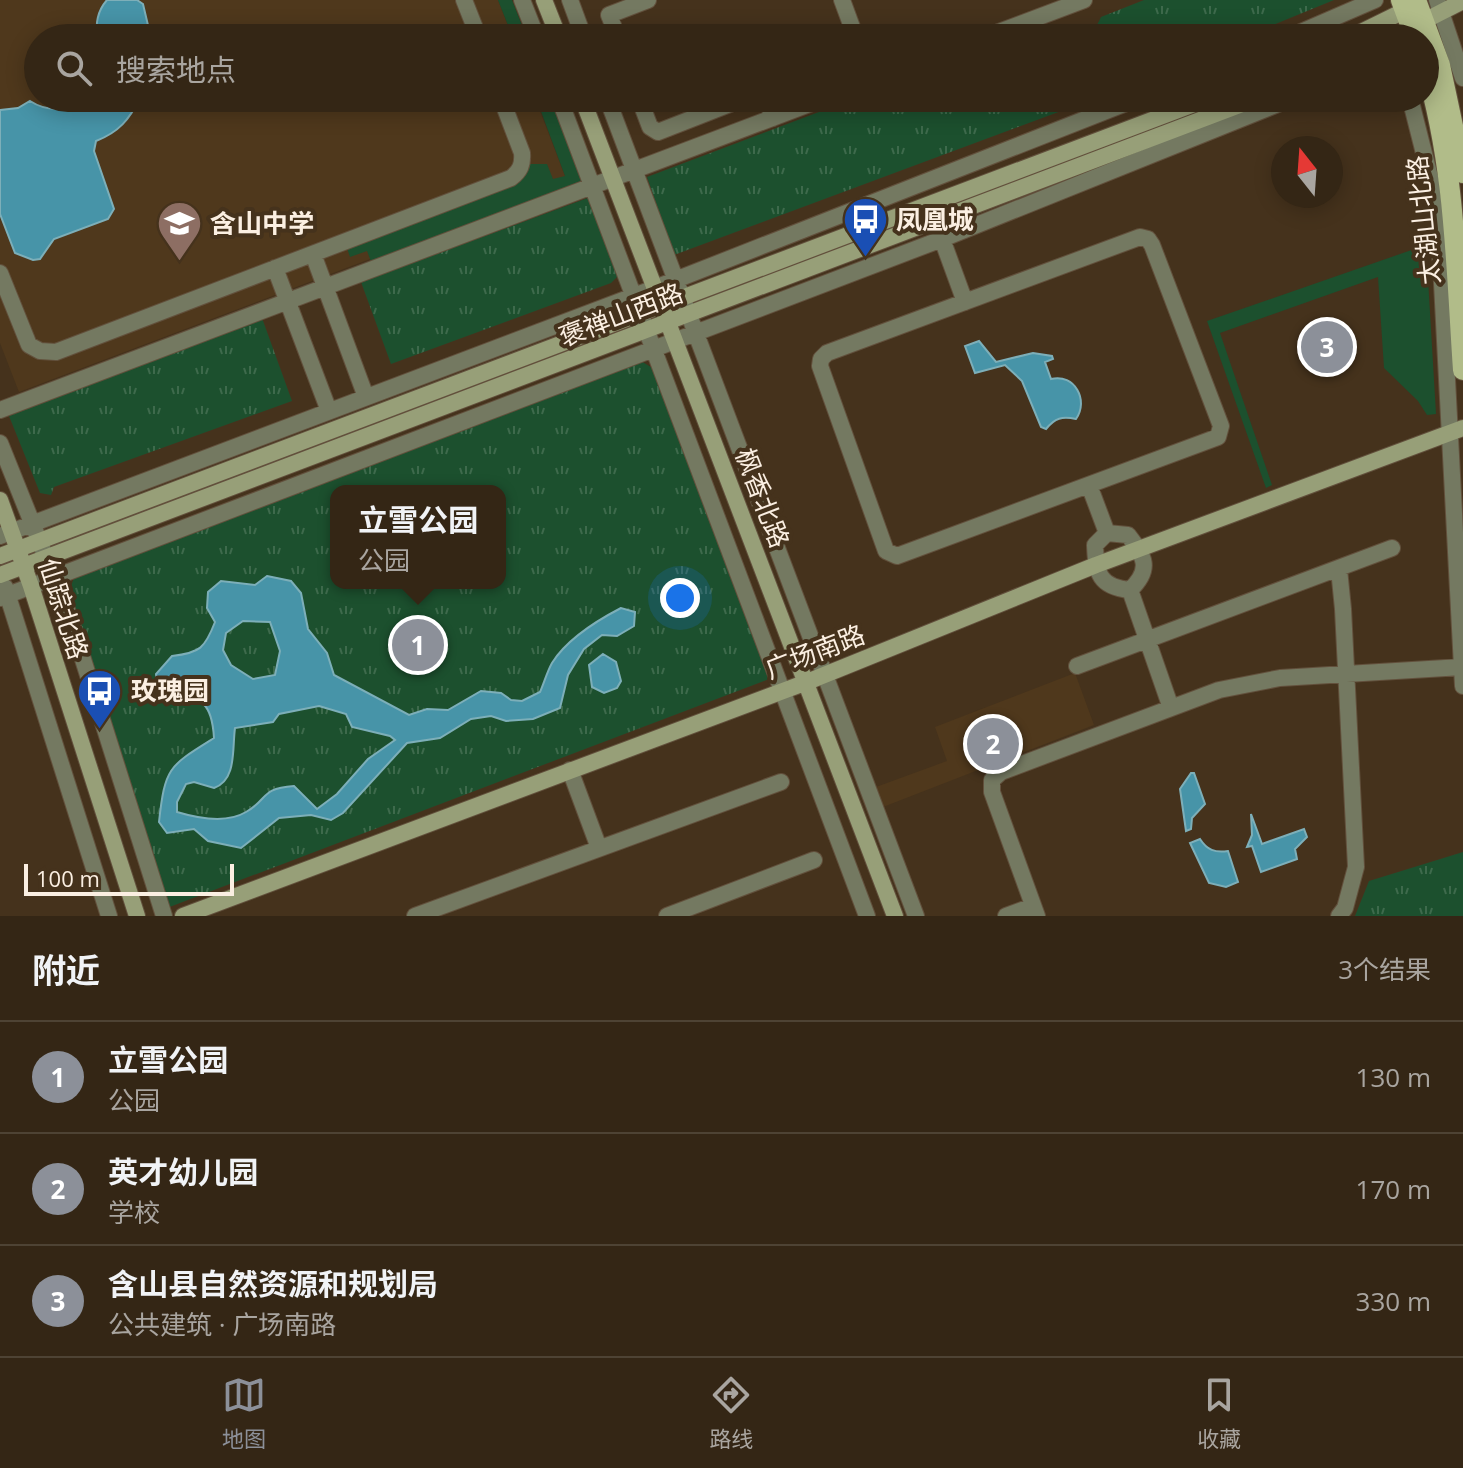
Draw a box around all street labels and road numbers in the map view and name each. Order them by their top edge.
street label: 太湖山北路 [1398,154,1448,287]
street label: 褒禅山西路 [554,274,688,354]
street label: 枫香北路 [727,443,798,553]
street label: 仙踪北路 [31,554,97,664]
street label: 广场南路 [760,616,870,687]

